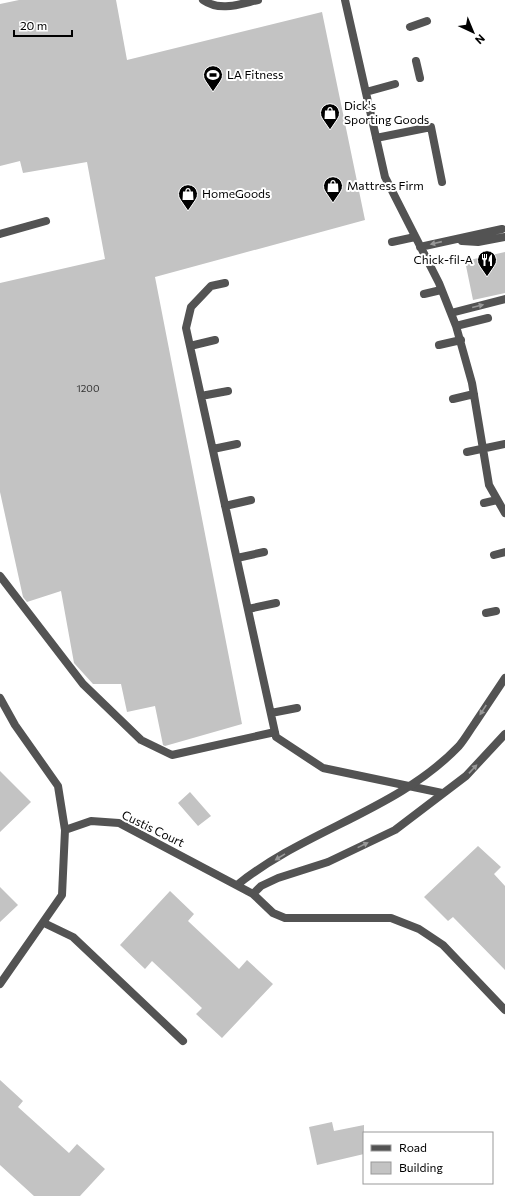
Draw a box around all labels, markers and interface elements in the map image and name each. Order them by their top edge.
scale bar [14,12,72,38]
north arrow [453,12,493,52]
text: 20 m [20,18,47,32]
text: N [473,32,488,47]
sports icon: LA Fitness [202,64,224,92]
place label: LA Fitness [227,67,283,81]
place label: Dick's Sporting Goods [344,98,429,126]
shop icon: Dick's Sporting Goods [319,102,341,130]
shop icon: Mattress Firm [322,175,344,203]
place label: Mattress Firm [347,178,424,192]
shop icon: HomeGoods [177,183,199,211]
place label: HomeGoods [202,186,271,200]
one-way arrow [430,241,442,247]
restaurant icon: Chick-fil-A [476,249,498,277]
place label: Chick-fil-A [414,252,473,266]
one-way arrow [472,303,484,309]
house number: 1200 [77,382,99,394]
one-way arrow [479,705,487,715]
one-way arrow [468,764,478,774]
street label: Custis Court [120,807,187,849]
one-way arrow [358,842,369,848]
one-way arrow [274,853,286,860]
legend [363,1132,493,1184]
text: Road [399,1140,427,1154]
text: Building [399,1160,443,1174]

